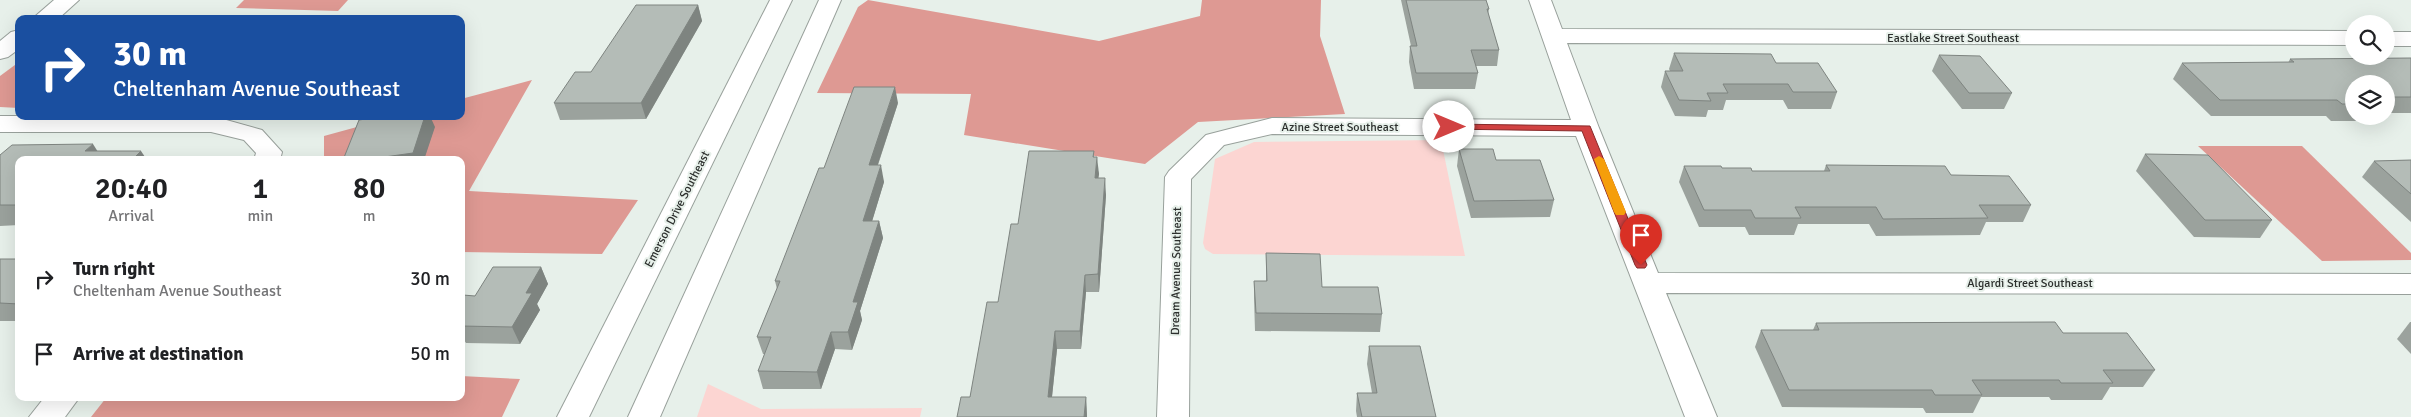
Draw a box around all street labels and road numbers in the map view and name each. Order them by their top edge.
street label: Eastlake Street Southeast [1887,31,2019,46]
street label: Azine Street Southeast [1282,120,1398,135]
street label: Emerson Drive Southeast [642,148,713,270]
street label: Dream Avenue Southeast [1168,207,1185,335]
street label: Algardi Street Southeast [1967,276,2093,291]

